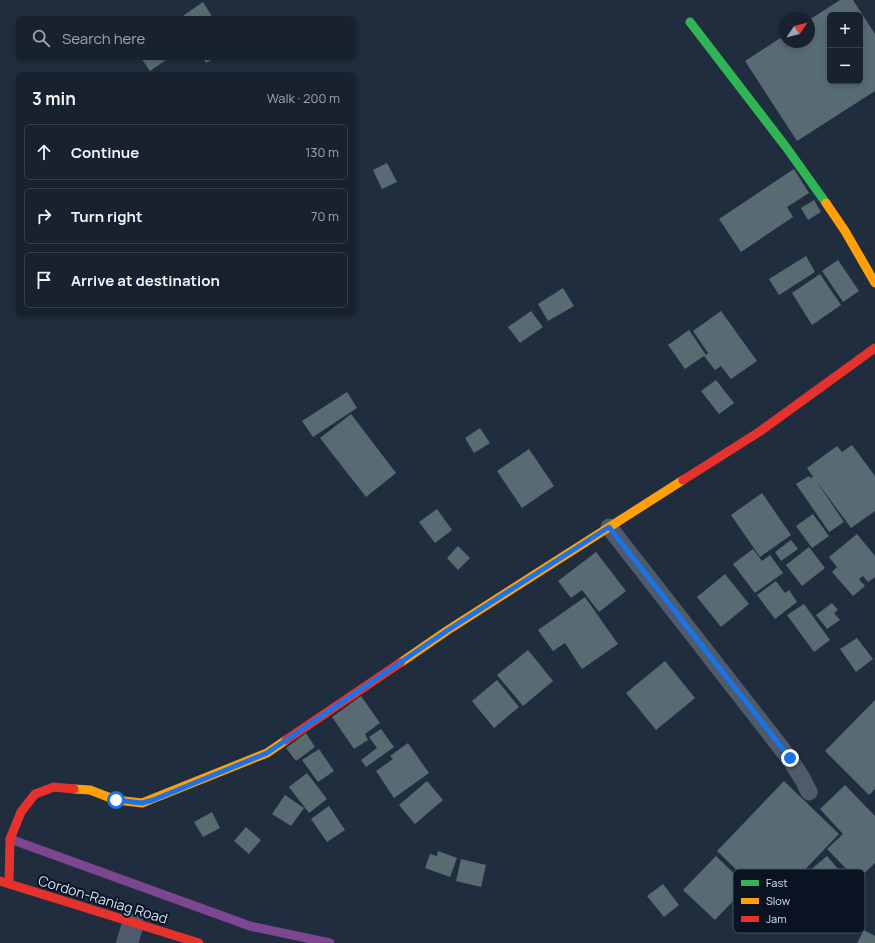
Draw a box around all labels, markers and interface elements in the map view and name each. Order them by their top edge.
north arrow [779,12,815,48]
map controls [827,12,863,84]
button: + [827,12,863,48]
search box [16,16,356,60]
icon: search [30,27,52,49]
text: Search here [62,28,145,49]
button: − [827,48,863,84]
text: 3 min [32,87,76,110]
text: Walk · 200 m [267,89,340,107]
icon: ahead [33,141,55,163]
text: Continue [71,142,139,163]
text: 130 m [305,143,339,161]
icon: right [33,205,55,227]
text: Turn right [71,206,142,227]
text: 70 m [311,207,339,225]
icon: arrive [33,269,55,291]
text: Arrive at destination [71,270,220,291]
route end [781,749,799,767]
route start [107,791,125,809]
legend [733,869,865,933]
street label: Cordon-Raniag Road [36,870,170,928]
text: Fast [766,875,788,890]
text: Slow [766,893,791,908]
text: Jam [766,911,787,926]

